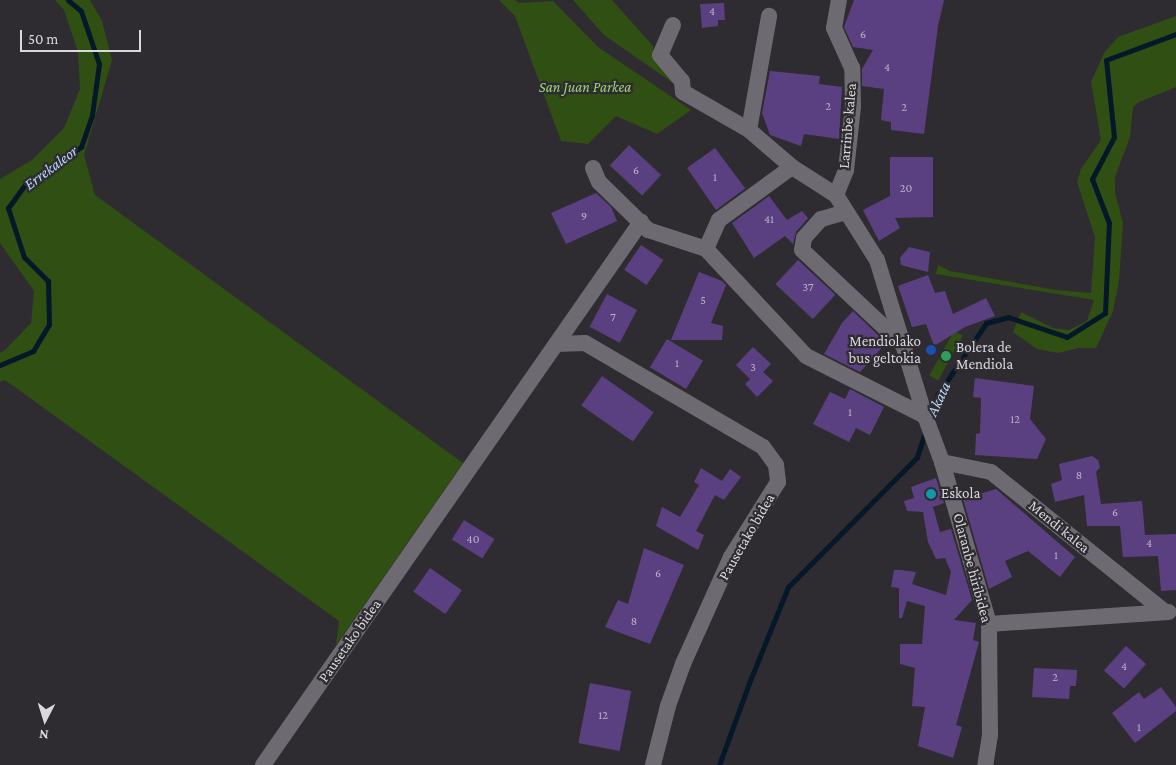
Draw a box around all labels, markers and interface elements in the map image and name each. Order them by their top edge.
house number: 4 [709,5,715,19]
scale bar [22,20,144,52]
house number: 6 [860,28,866,42]
text: 50 m [28,31,58,47]
house number: 4 [884,61,890,75]
park label: San Juan Parkea [539,79,631,97]
street label: Larrinbe kalea [835,83,861,169]
house number: 2 [825,100,831,114]
house number: 2 [901,101,907,115]
water label: Errekaleor [20,142,82,194]
house number: 6 [633,164,639,178]
house number: 1 [713,171,717,185]
house number: 20 [900,182,912,196]
house number: 9 [581,210,587,224]
house number: 41 [764,213,774,227]
house number: 37 [802,281,814,295]
house number: 5 [700,294,706,308]
house number: 7 [610,311,616,325]
place label: Mendiolako bus geltokia [849,332,921,367]
place label: Bolera de Mendiola [956,338,1013,373]
marker: Mendiolako bus geltokia [925,344,937,356]
marker: Bolera de Mendiola [940,350,952,362]
house number: 1 [675,357,679,371]
house number: 3 [750,361,756,375]
water label: Akata [923,379,955,419]
house number: 1 [848,406,852,420]
house number: 12 [1010,413,1020,427]
house number: 8 [1076,469,1082,483]
place label: Eskola [941,485,980,503]
marker: Eskola [925,488,937,500]
street label: Pausetako bidea [715,491,779,583]
street label: Mendi kalea [1025,497,1093,557]
house number: 6 [1112,506,1118,520]
street label: Olaranbe hiribidea [949,511,995,625]
house number: 40 [467,533,479,547]
house number: 4 [1146,537,1152,551]
house number: 1 [1054,549,1058,563]
house number: 6 [655,567,661,581]
street label: Pausetako bidea [315,596,385,686]
house number: 8 [631,615,637,629]
house number: 4 [1121,660,1127,674]
house number: 2 [1052,671,1058,685]
north arrow [20,695,70,745]
house number: 12 [598,709,608,723]
house number: 1 [1137,721,1141,735]
text: N [38,727,49,743]

